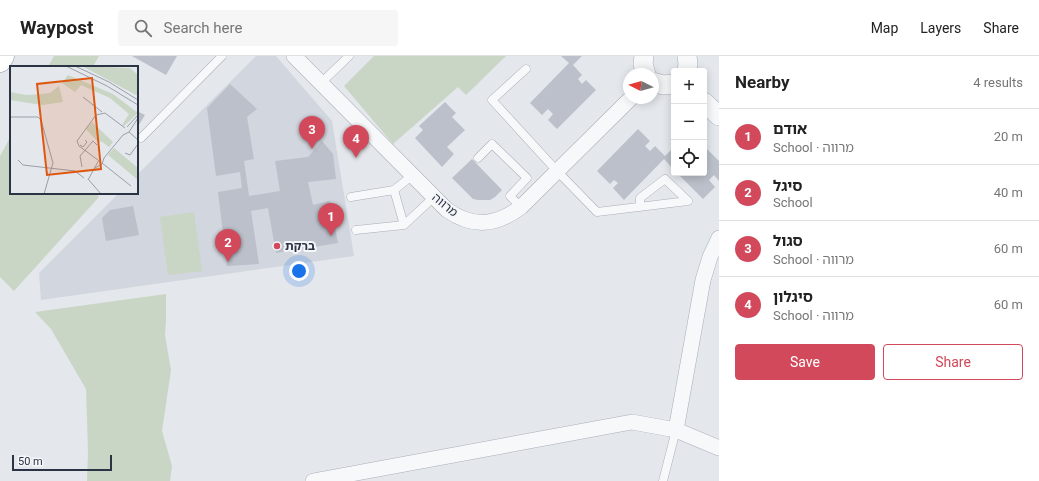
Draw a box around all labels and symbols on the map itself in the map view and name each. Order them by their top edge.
inset map [10,66,138,194]
north arrow [623,68,659,104]
pin: 3 [299,116,325,149]
pin: 4 [343,125,369,158]
street label: מרווה [429,190,461,220]
pin: 1 [318,203,344,236]
pin: 2 [215,229,241,262]
place label: ברקת [285,239,315,253]
marker: ברקת [272,241,282,251]
your location [289,261,309,281]
scale bar [12,453,112,472]

